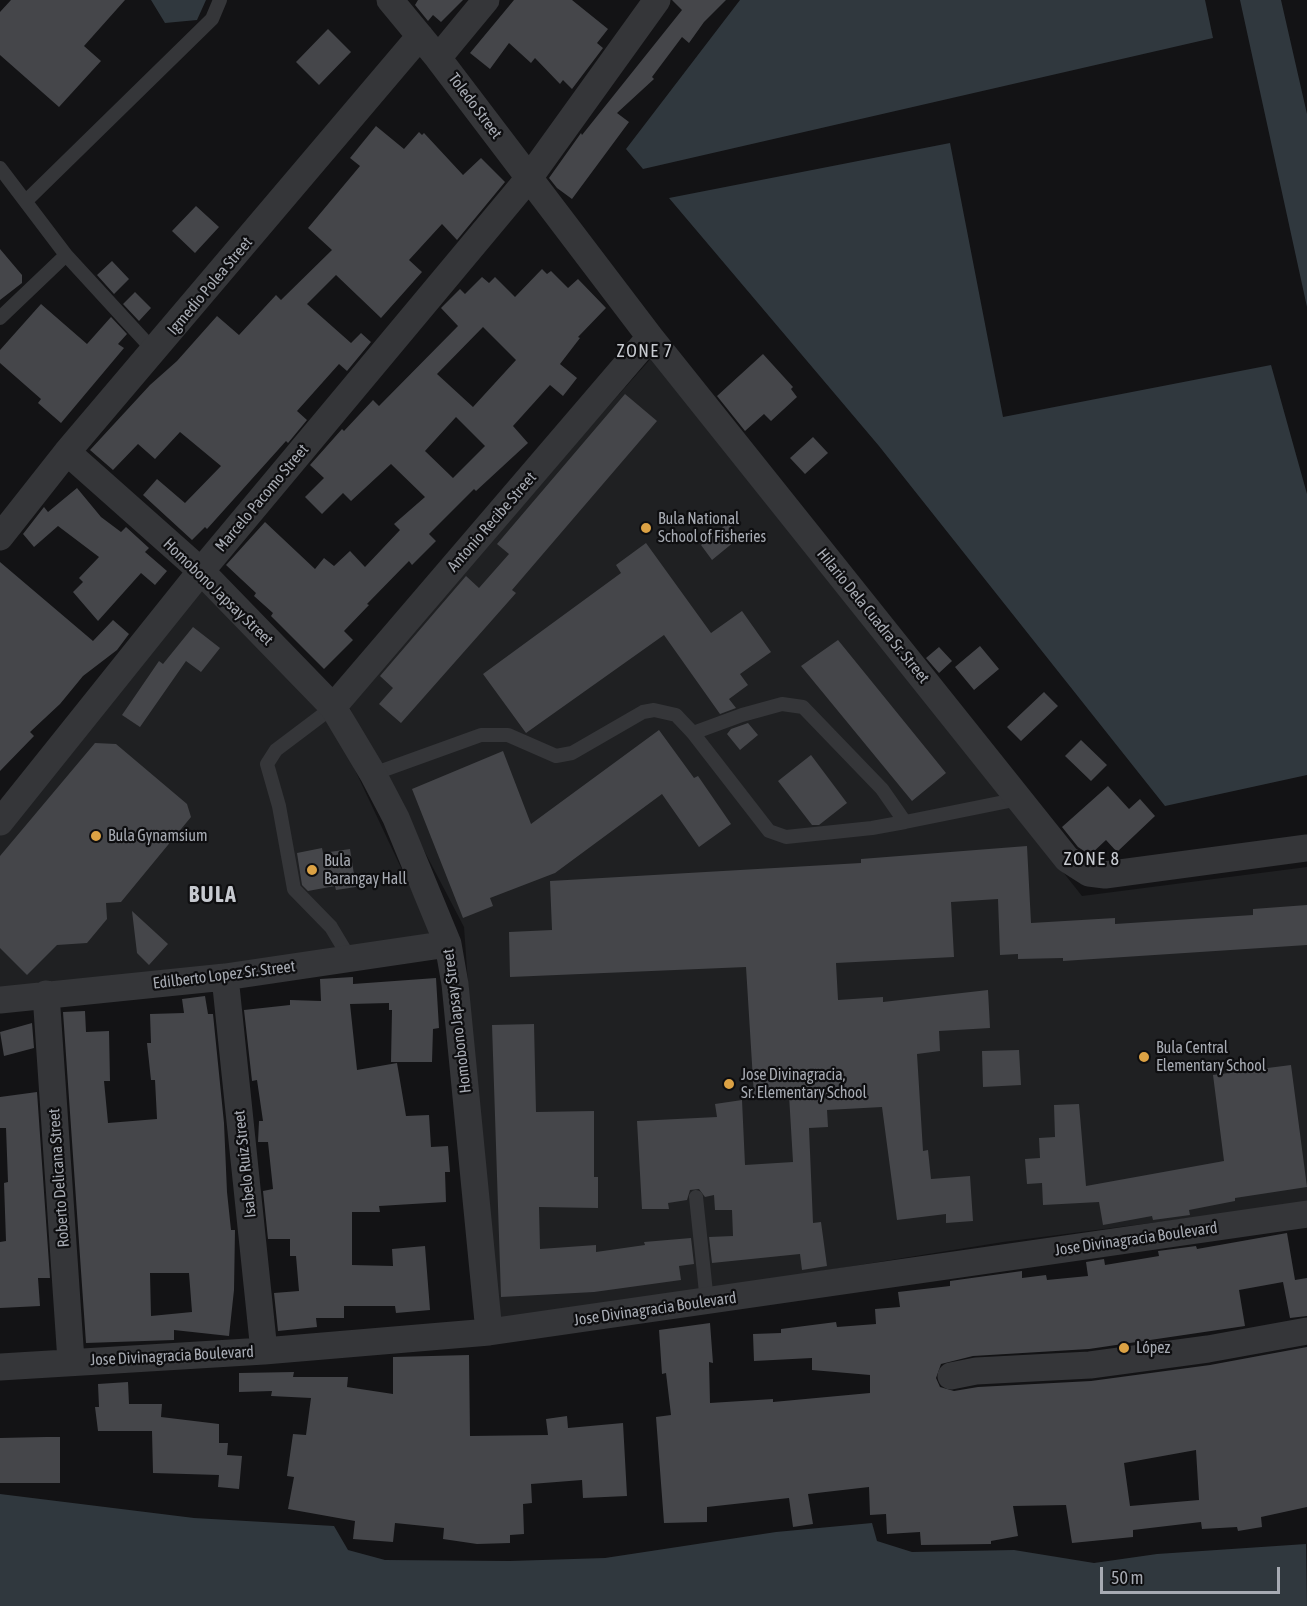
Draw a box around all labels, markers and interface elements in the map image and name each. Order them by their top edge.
street label: Toledo Street [444,69,506,143]
street label: Igmedio Polea Street [163,233,257,339]
district label: ZONE 7 [617,340,673,362]
street label: Marcelo Pacomo Street [211,440,313,556]
street label: Antonio Recibe Street [444,468,540,576]
place label: Bula National School of Fisheries [658,509,766,547]
marker: Bula National School of Fisheries [639,521,653,535]
street label: Homobono Japsay Street [159,535,277,649]
street label: Hilario Dela Cuadra Sr. Street [813,545,933,687]
place label: Bula Gynamsium [108,826,208,846]
marker: Bula Gynamsium [89,829,103,843]
district label: ZONE 8 [1064,848,1120,870]
place label: Bula Barangay Hall [324,851,407,889]
marker: Bula Barangay Hall [305,863,319,877]
district label: BULA [189,882,237,908]
street label: Homobono Japsay Street [439,948,475,1094]
street label: Edilberto Lopez Sr. Street [152,957,296,993]
place label: Bula Central Elementary School [1156,1038,1266,1076]
marker: Bula Central Elementary School [1137,1050,1151,1064]
place label: Jose Divinagracia, Sr. Elementary School [741,1065,867,1103]
marker: Jose Divinagracia, Sr. Elementary School [722,1077,736,1091]
street label: Roberto Delicana Street [45,1108,73,1248]
street label: Isabelo Ruiz Street [230,1109,260,1219]
street label: Jose Divinagracia Boulevard [1053,1218,1219,1260]
street label: Jose Divinagracia Boulevard [572,1288,738,1330]
place label: López [1136,1338,1170,1358]
marker: López [1117,1341,1131,1355]
street label: Jose Divinagracia Boulevard [90,1342,254,1370]
scale bar [1103,1555,1283,1593]
text: 50 m [1111,1567,1143,1588]

